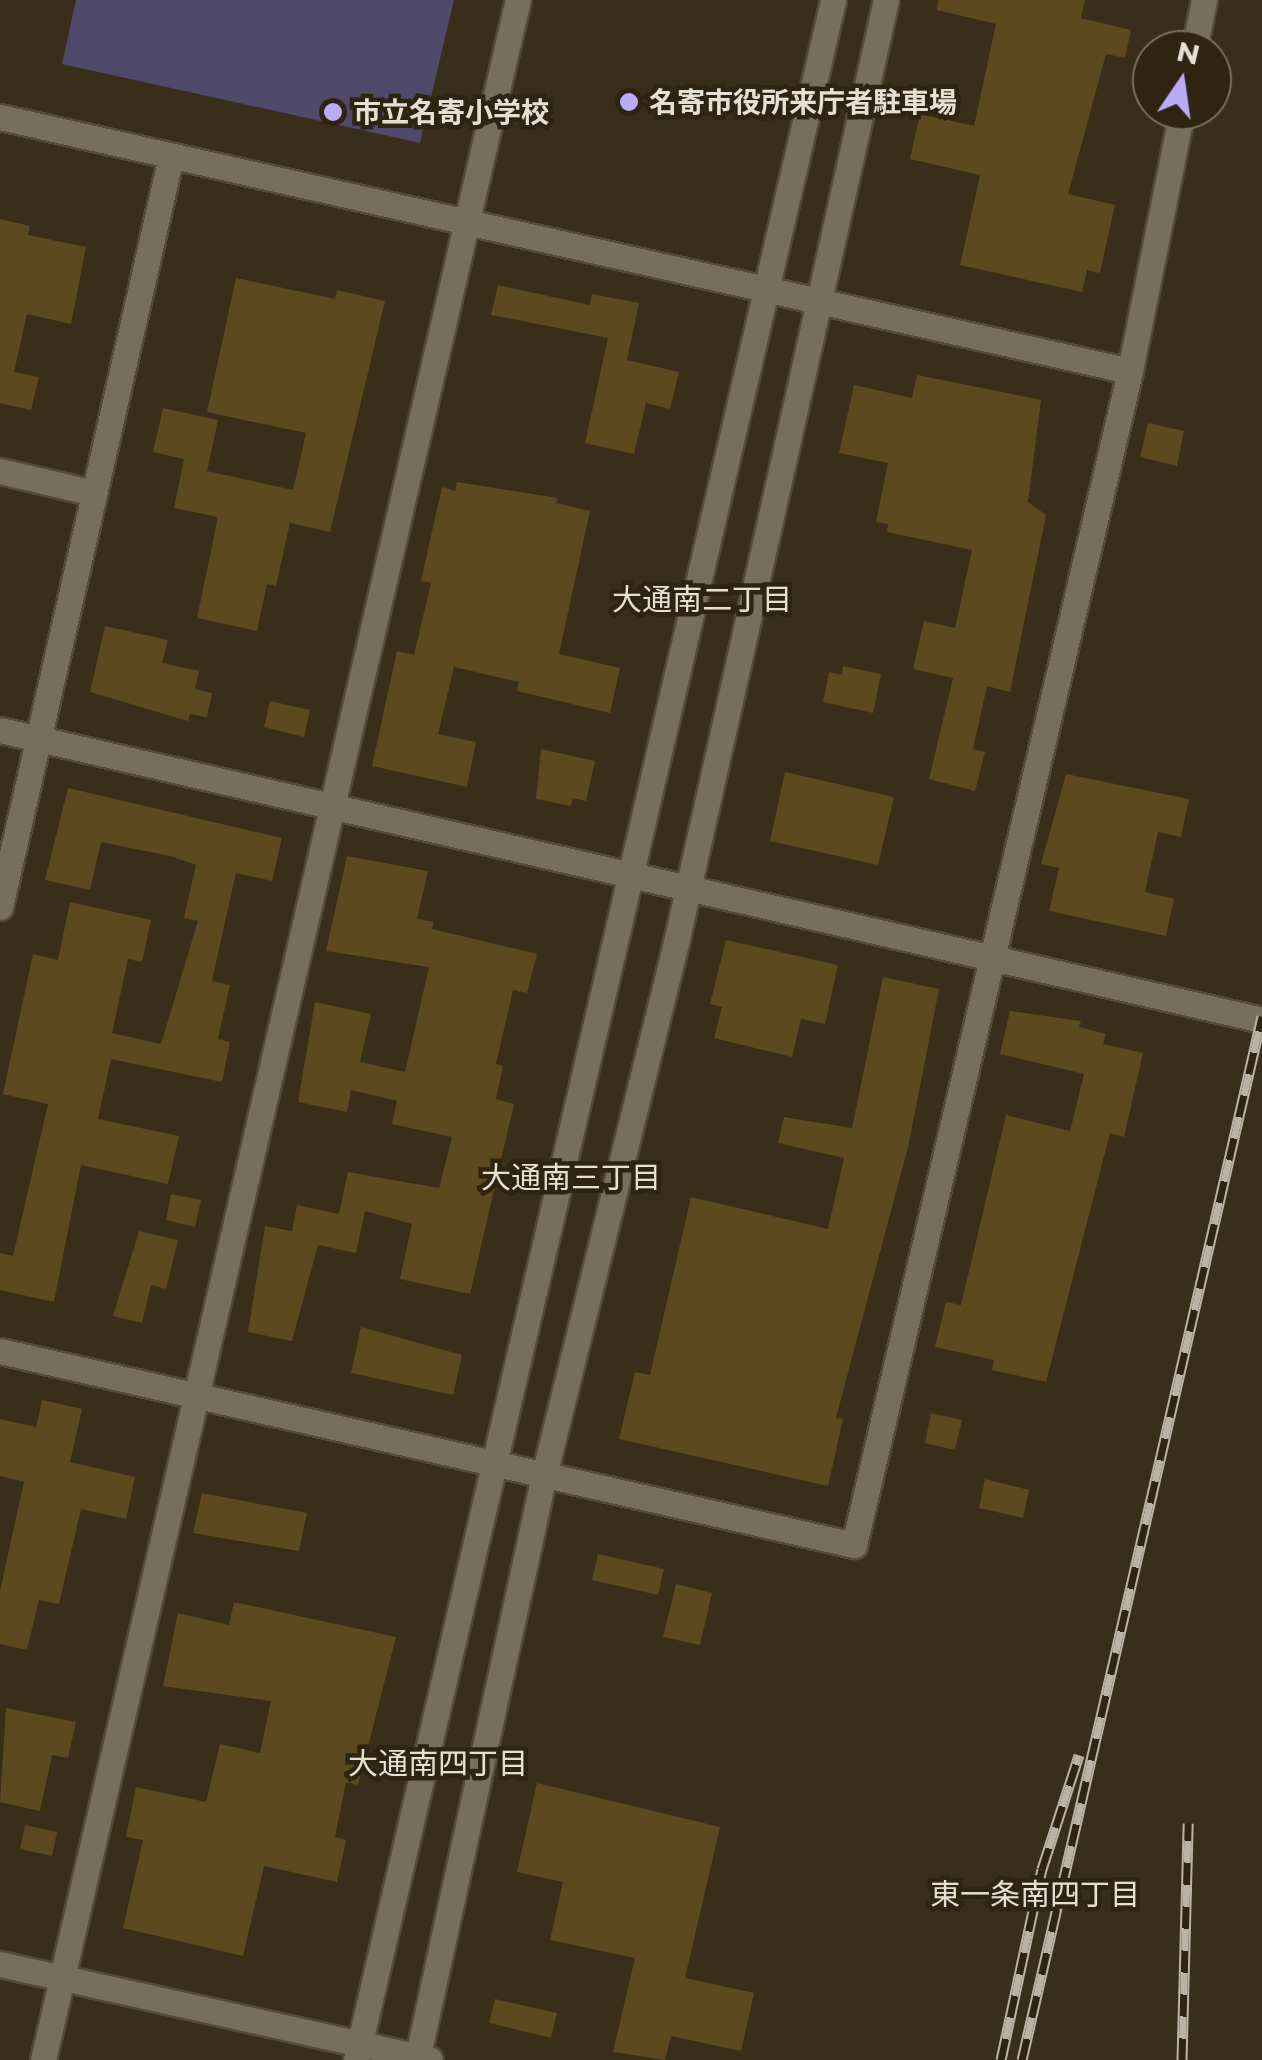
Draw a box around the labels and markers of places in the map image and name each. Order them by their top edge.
place label: 名寄市役所来庁者駐車場 [649,85,957,119]
marker: 名寄市役所来庁者駐車場 [618,91,640,113]
place label: 市立名寄小学校 [353,95,549,129]
marker: 市立名寄小学校 [322,101,344,123]

